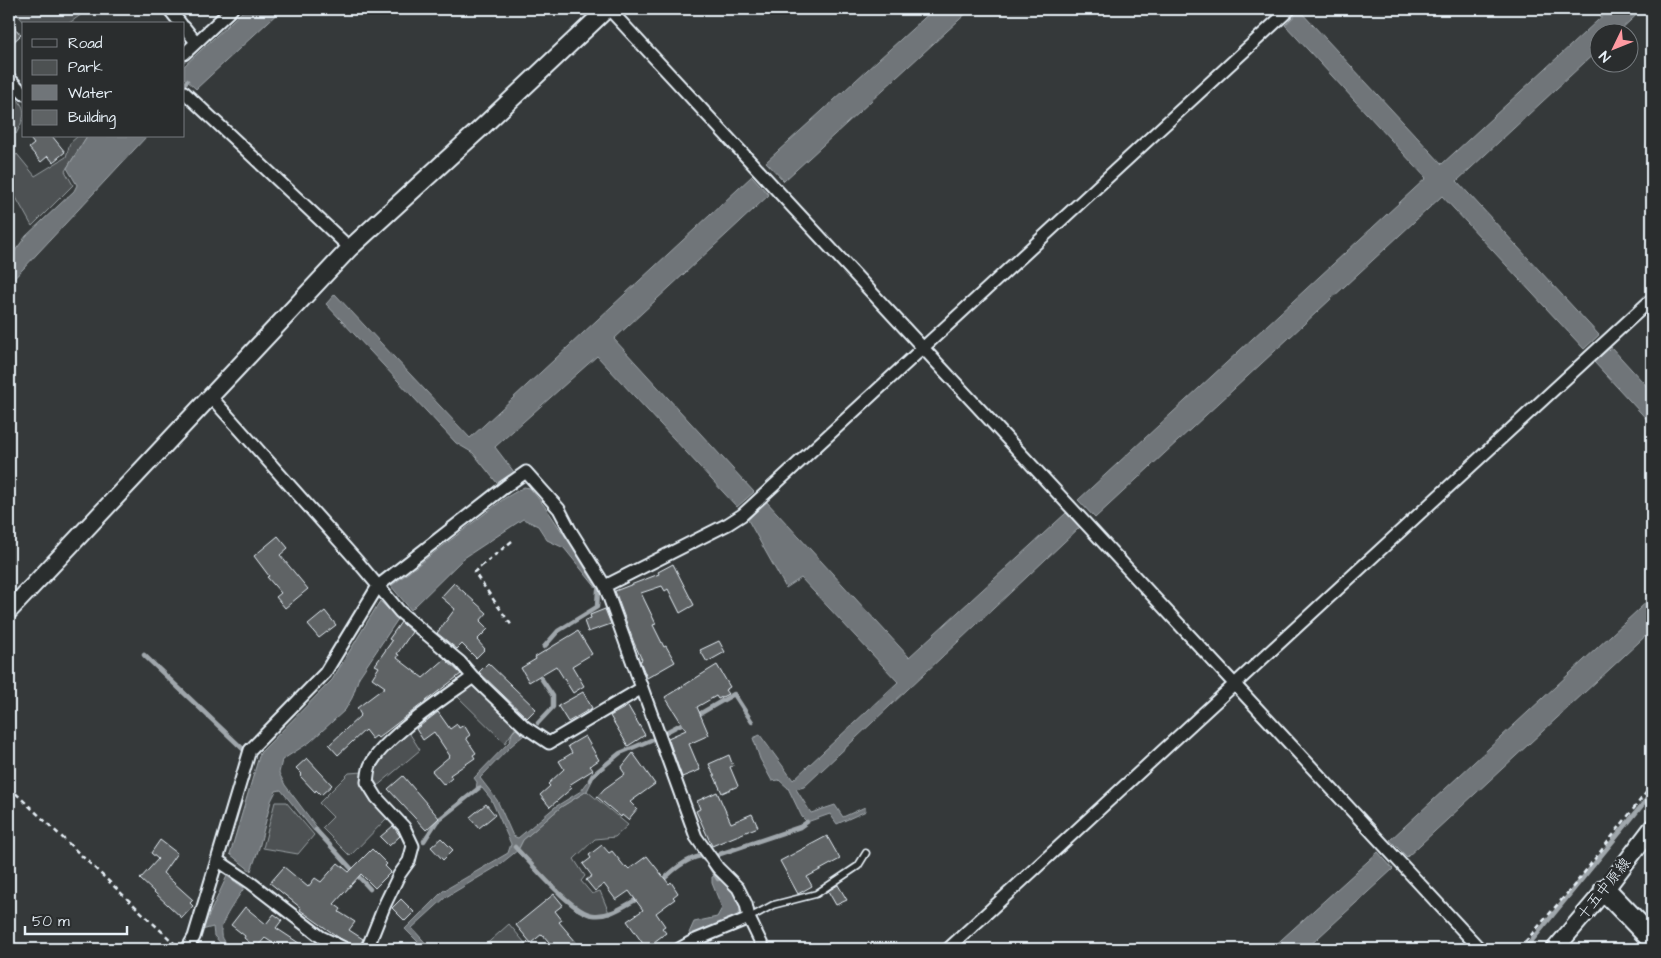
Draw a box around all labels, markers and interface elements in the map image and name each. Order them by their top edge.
legend [22,22,185,138]
north arrow [1588,22,1638,72]
text: Road [68,33,103,54]
text: N [1595,46,1616,66]
text: Park [68,57,103,78]
text: Water [68,83,112,104]
text: Building [68,107,116,129]
street label: 十五中原線 [1572,853,1636,925]
scale bar [25,903,128,935]
text: 50 m [32,911,70,932]

